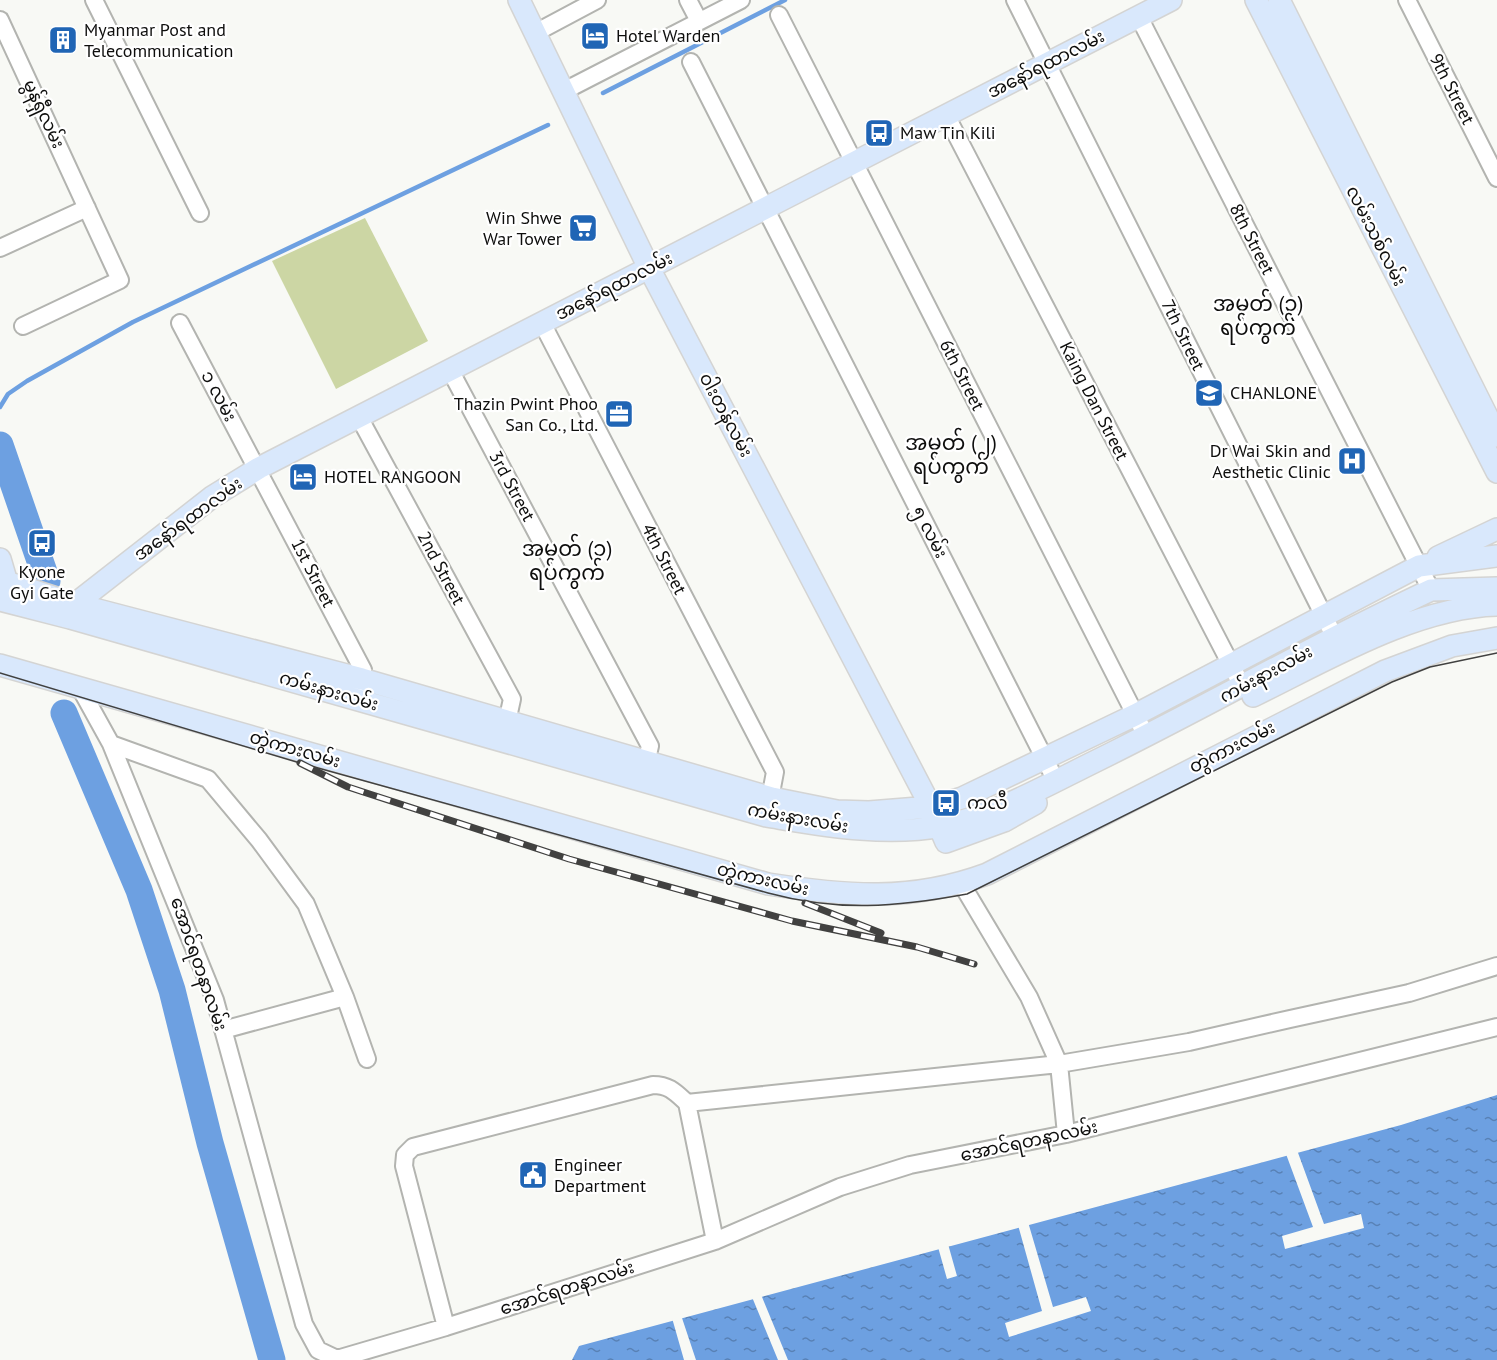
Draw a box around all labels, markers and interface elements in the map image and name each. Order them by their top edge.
place label: Myanmar Post and Telecommunication [84,18,233,62]
hotel icon: Hotel Warden [579,20,611,52]
street label: အနော်ရထာလမ်း [983,23,1110,106]
building icon: Myanmar Post and Telecommunication [47,24,79,56]
place label: Hotel Warden [616,24,720,47]
street label: 9th Street [1425,49,1480,128]
street label: မွန်ရှီလမ်း [15,75,72,154]
bus stop icon: Maw Tin Kili [863,117,895,149]
place label: Maw Tin Kili [900,121,996,144]
street label: လမ်းသစ်လမ်း [1341,181,1412,290]
street label: 8th Street [1225,199,1280,278]
place label: Win Shwe War Tower [483,206,562,250]
supermarket icon: Win Shwe War Tower [567,212,599,244]
street label: အနော်ရထာလမ်း [551,245,678,328]
district label: အမှတ် (၃) ရပ်ကွက် [1213,288,1303,345]
street label: 7th Street [1156,296,1210,374]
street label: 6th Street [935,335,990,414]
street label: Kaing Dan Street [1055,338,1134,464]
street label: ၁ လမ်း [196,366,243,425]
street label: ဝါးတန်လမ်း [691,368,759,463]
school or university icon: CHANLONE [1193,377,1225,409]
place label: CHANLONE [1230,381,1317,404]
place label: Thazin Pwint Phoo San Co., Ltd. [454,392,598,436]
office icon: Thazin Pwint Phoo San Co., Ltd. [603,398,635,430]
district label: အမှတ် (၂) ရပ်ကွက် [905,427,997,484]
place label: Dr Wai Skin and Aesthetic Clinic [1210,439,1331,483]
hospital icon: Dr Wai Skin and Aesthetic Clinic [1336,445,1368,477]
street label: 3rd Street [484,447,541,525]
hotel icon: HOTEL RANGOON [287,461,319,493]
place label: HOTEL RANGOON [324,465,461,488]
street label: အနော်ရထာလမ်း [128,471,249,569]
street label: ၅ လမ်း [904,501,954,564]
street label: 4th Street [637,519,692,598]
bus stop icon: Kyone Gyi Gate [26,527,58,559]
street label: 2nd Street [412,527,470,609]
district label: အမှတ် (၁) ရပ်ကွက် [522,533,612,590]
street label: 1st Street [286,534,341,611]
place label: Kyone Gyi Gate [10,560,74,604]
street label: ကမ်းနားလမ်း [1215,639,1318,711]
street label: ကမ်းနားလမ်း [276,664,382,719]
street label: တွဲကားလမ်း [1184,714,1280,782]
street label: တွဲကားလမ်း [246,724,344,776]
bus stop icon: ကလီ [930,787,962,819]
place label: ကလီ [967,789,1008,814]
street label: ကမ်းနားလမ်း [745,796,850,842]
street label: တွဲကားလမ်း [714,856,811,904]
street label: အောင်ရတနာလမ်း [162,894,234,1035]
street label: အောင်ရတနာလမ်း [958,1114,1101,1170]
place label: Engineer Department [554,1153,646,1197]
public building icon: Engineer Department [517,1159,549,1191]
street label: အောင်ရတနာလမ်း [496,1254,638,1324]

